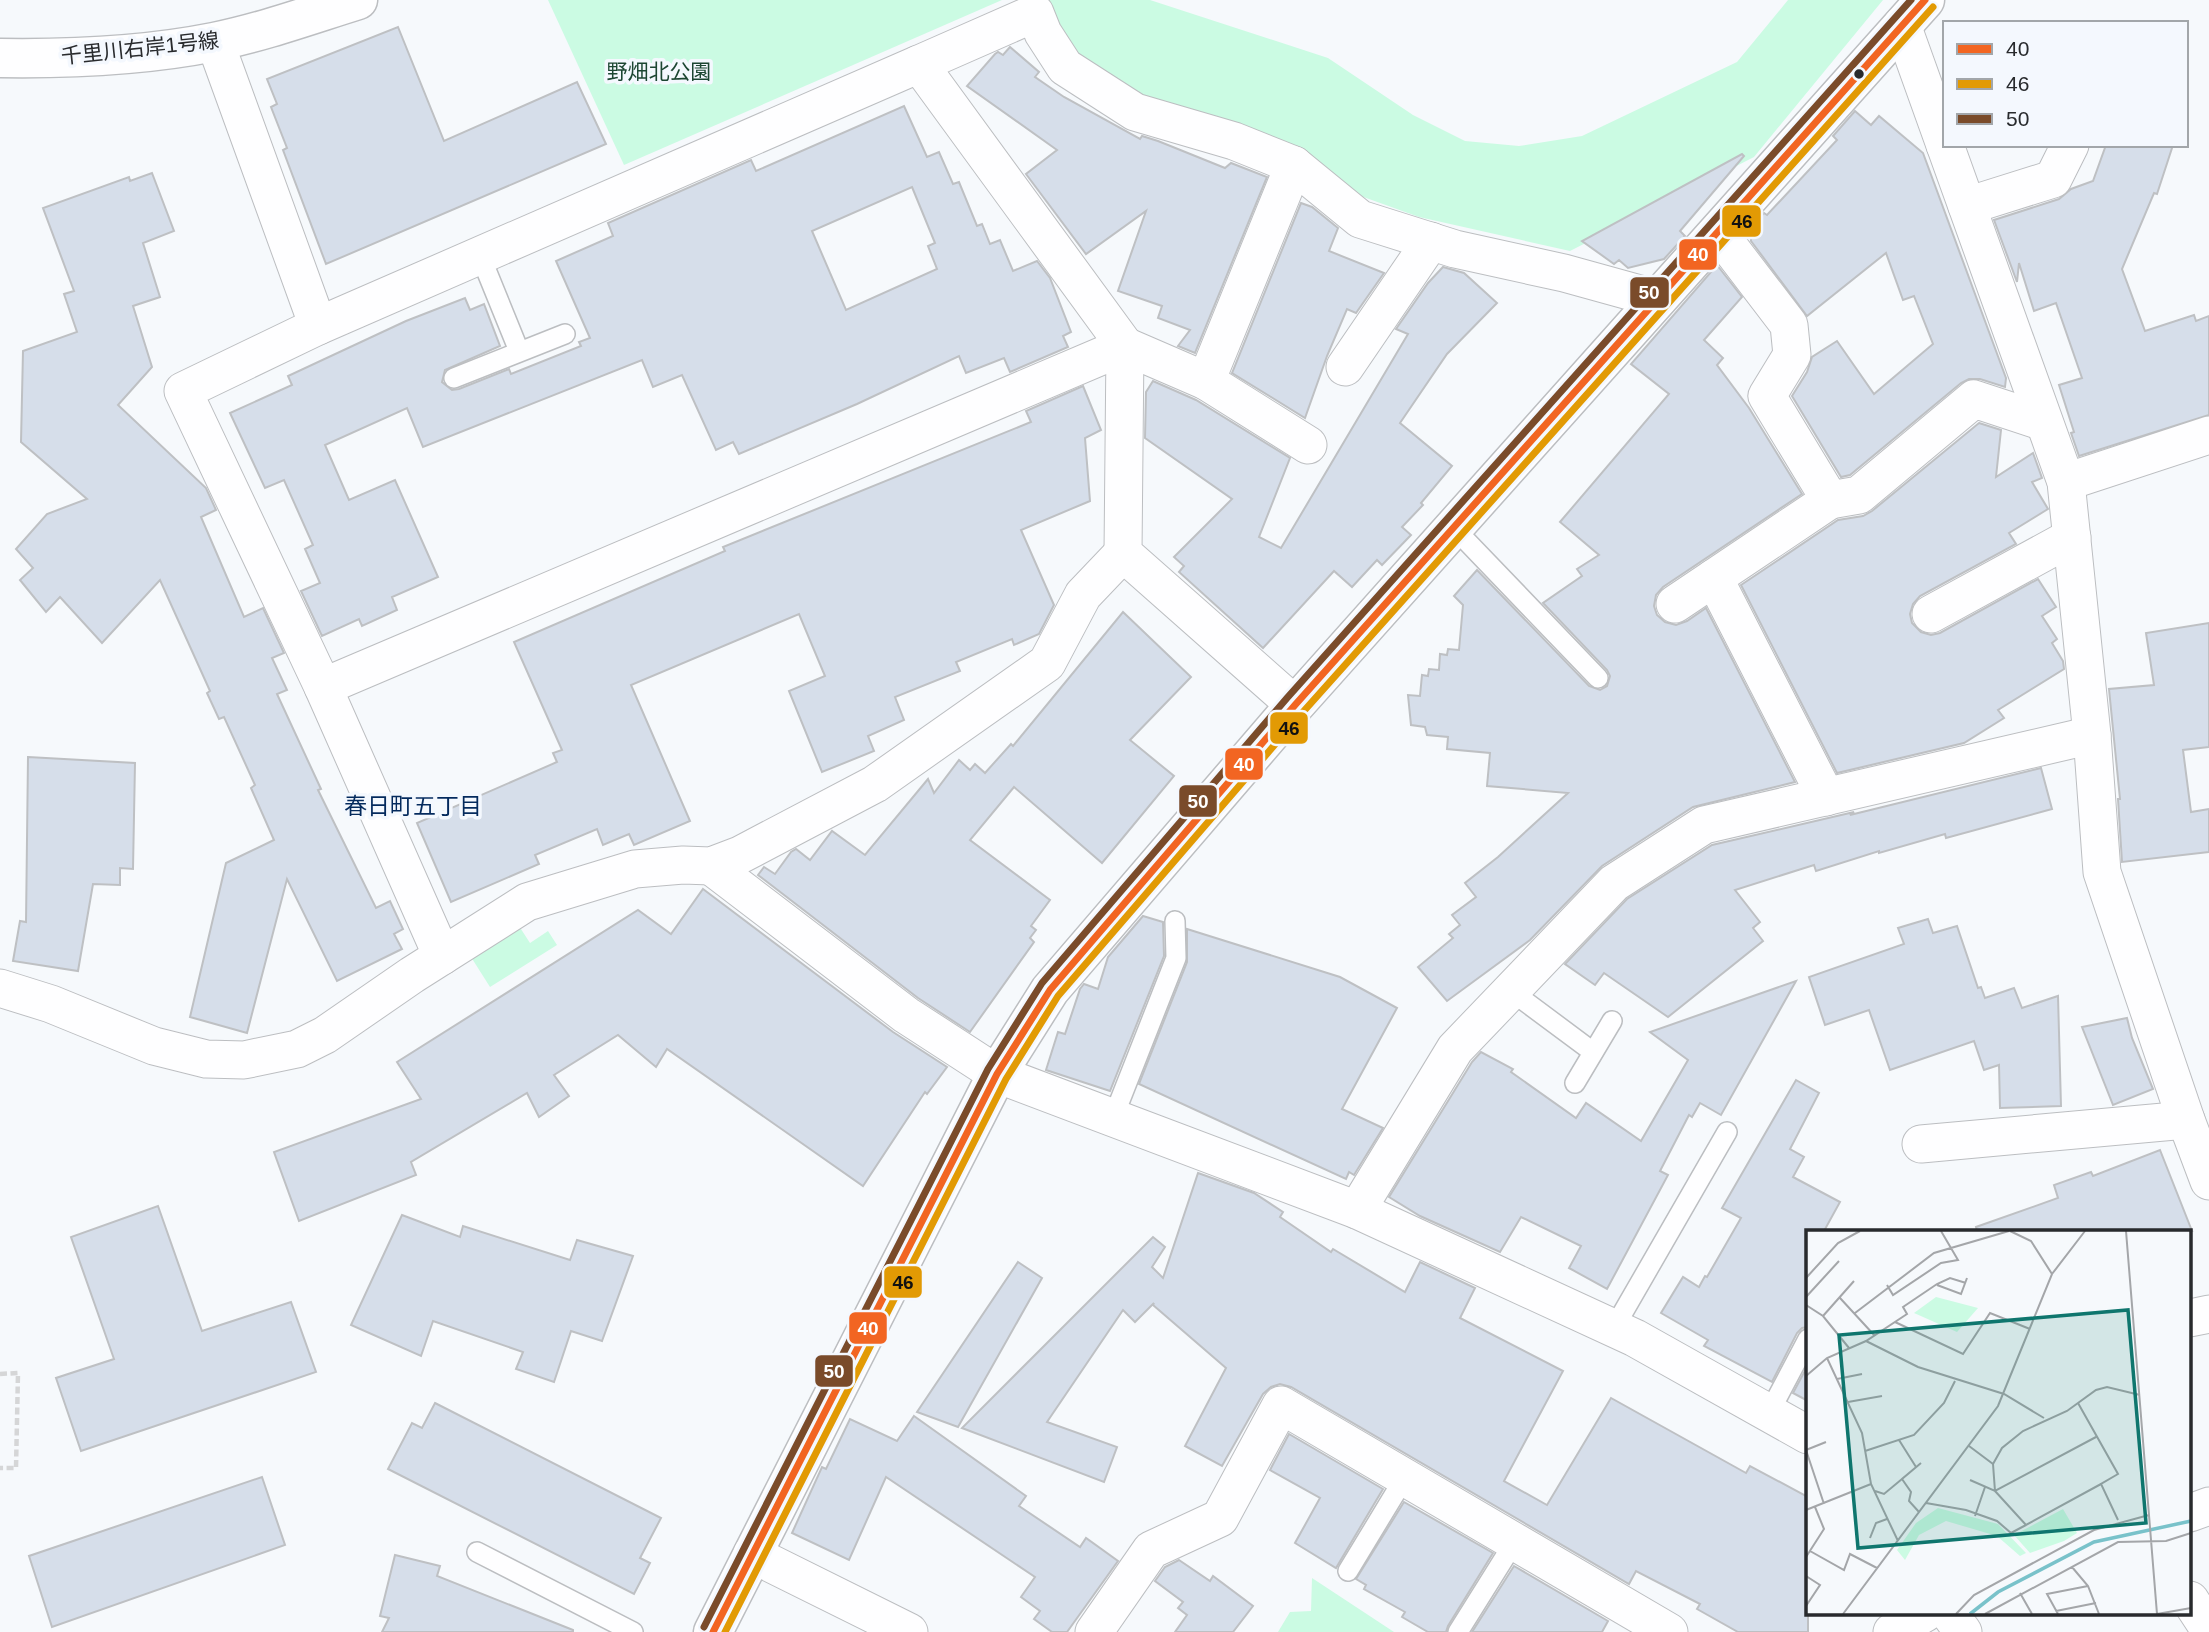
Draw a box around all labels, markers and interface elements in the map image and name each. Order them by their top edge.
legend [1943,21,2188,147]
street label: 千里川右岸1号線 [60,28,220,68]
text: 40 [2006,37,2029,60]
park label: 野畑北公園 [607,60,712,83]
unlabelled marker [1852,67,1866,81]
text: 46 [2006,72,2029,95]
text: 50 [2006,107,2029,130]
line badge: 46 [1721,204,1762,238]
text: 46 [1731,211,1753,232]
line badge: 40 [1678,238,1718,271]
text: 40 [1687,244,1709,265]
line badge: 50 [1629,276,1670,309]
text: 50 [1638,282,1660,303]
line badge: 46 [1269,711,1309,745]
text: 46 [1278,718,1300,739]
line badge: 40 [1224,747,1264,781]
text: 40 [1233,754,1255,775]
line badge: 50 [1178,784,1218,818]
text: 50 [1187,791,1209,812]
district label: 春日町五丁目 [344,793,482,819]
inset map [1806,1230,2192,1614]
line badge: 46 [883,1265,923,1299]
text: 46 [892,1272,914,1293]
line badge: 40 [848,1311,888,1345]
text: 40 [857,1318,879,1339]
line badge: 50 [814,1354,854,1388]
text: 50 [823,1361,845,1382]

